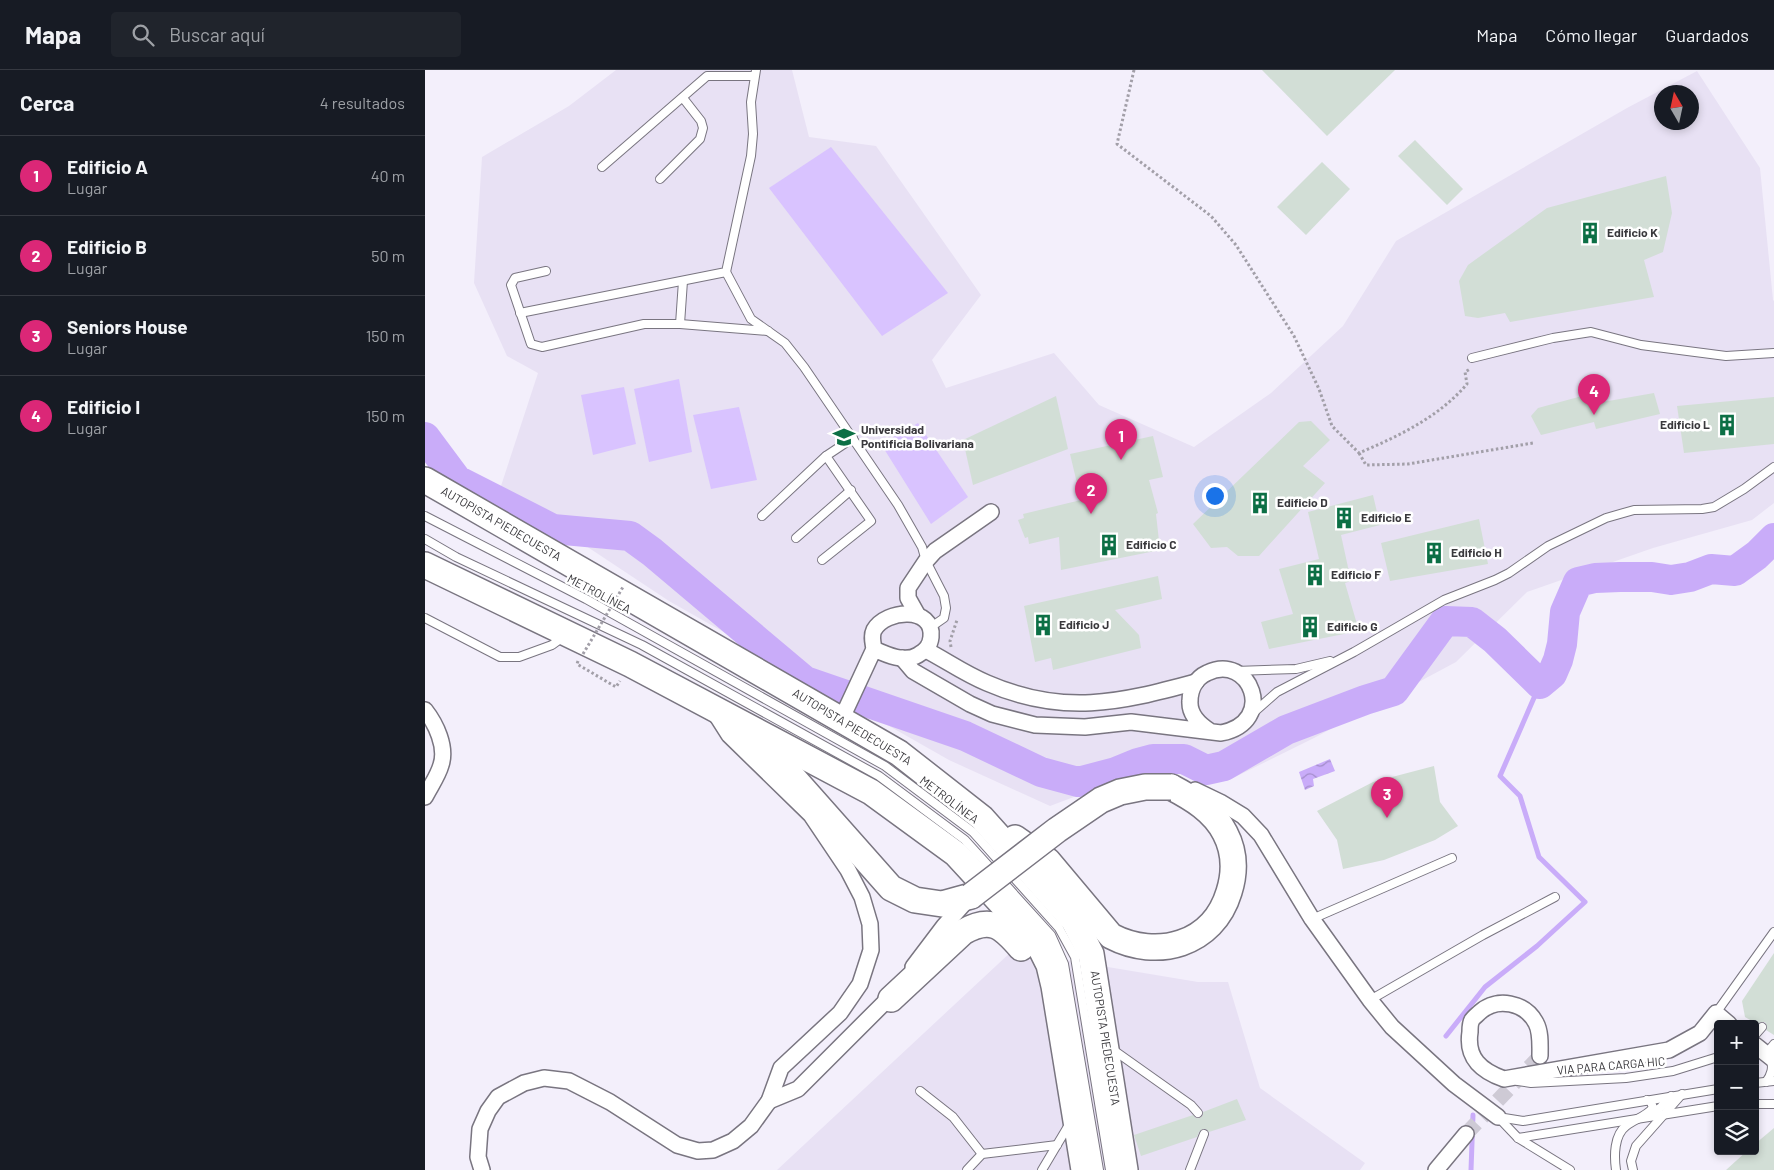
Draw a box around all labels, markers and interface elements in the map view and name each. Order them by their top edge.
search box [111,12,461,57]
text: Mapa [25,20,81,49]
icon: search [129,21,157,49]
text: Buscar aquí [169,23,265,46]
text: Mapa [1476,24,1517,46]
text: Cómo llegar [1545,24,1637,46]
text: Guardados [1665,24,1749,46]
north arrow [1654,85,1699,130]
text: Cerca [20,90,74,115]
text: 4 resultados [320,93,405,112]
text: Edificio A [67,155,148,178]
text: 1 [33,166,39,185]
text: 40 m [371,166,405,185]
text: Lugar [67,178,107,197]
building icon: Edificio K [1577,220,1603,246]
place label: Edificio K [1607,225,1658,239]
text: Edificio B [67,235,147,258]
text: 2 [32,246,40,265]
text: 50 m [371,246,405,265]
text: Lugar [67,258,107,277]
text: Seniors House [67,315,188,338]
text: 3 [32,326,40,345]
text: 150 m [366,326,405,345]
text: Lugar [67,338,107,357]
pin: 4 [1578,374,1610,415]
text: Edificio I [67,395,140,418]
text: 4 [31,406,41,425]
text: 150 m [366,406,405,425]
building icon: Edificio L [1714,412,1740,438]
place label: Edificio L [1660,417,1710,431]
text: Lugar [67,418,107,437]
pin: 1 [1105,419,1137,460]
place label: Universidad Pontificia Bolivariana [861,422,974,450]
school or university icon: Universidad Pontificia Bolivariana [831,424,857,450]
pin: 2 [1075,473,1107,514]
street label: AUTOPISTA PIEDECUESTA [439,483,564,563]
your location [1202,483,1228,509]
building icon: Edificio D [1247,490,1273,516]
place label: Edificio D [1277,495,1328,509]
building icon: Edificio E [1331,505,1357,531]
place label: Edificio E [1361,510,1411,524]
building icon: Edificio C [1096,532,1122,558]
place label: Edificio C [1126,537,1176,551]
building icon: Edificio H [1421,540,1447,566]
place label: Edificio H [1451,545,1502,559]
building icon: Edificio F [1302,562,1328,588]
place label: Edificio F [1331,567,1381,581]
street label: METROLÍNEA [565,571,634,616]
building icon: Edificio J [1030,612,1056,638]
building icon: Edificio G [1297,614,1323,640]
place label: Edificio J [1059,617,1109,631]
place label: Edificio G [1327,619,1378,633]
street label: AUTOPISTA PIEDECUESTA [791,685,914,767]
street label: METROLÍNEA [917,773,982,826]
pin: 3 [1371,777,1403,818]
street label: AUTOPISTA PIEDECUESTA [1088,969,1124,1106]
map controls [1714,1020,1759,1155]
button: + [1714,1020,1759,1065]
street label: VIA PARA CARGA HIC [1556,1053,1666,1077]
button: − [1714,1065,1759,1110]
button: layers [1714,1110,1759,1155]

